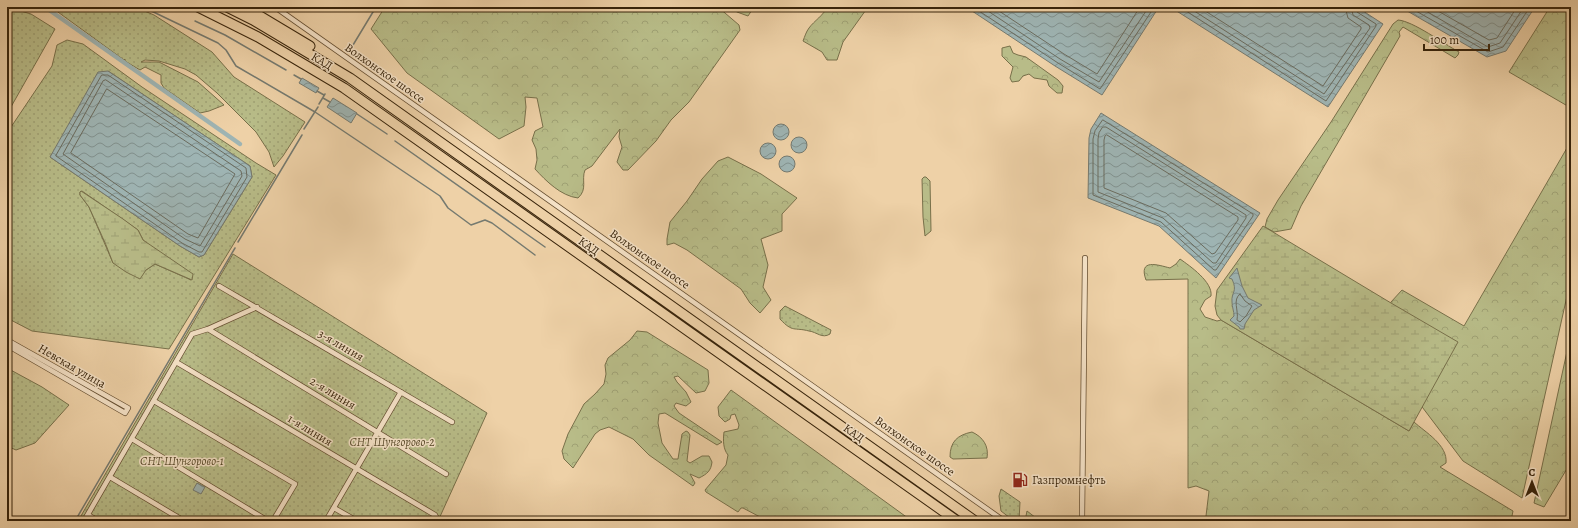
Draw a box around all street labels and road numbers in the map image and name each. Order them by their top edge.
street label: Волхонское шоссе [342,39,428,107]
street label: КАД [308,48,336,74]
street label: Волхонское шоссе [607,225,693,293]
street label: КАД [575,233,603,259]
street label: 3-я линия [315,325,367,365]
street label: Невская улица [35,340,109,392]
street label: 2-я линия [307,373,359,413]
street label: 1-я линия [285,410,335,450]
street label: Волхонское шоссе [872,412,958,480]
street label: КАД [840,420,868,446]

